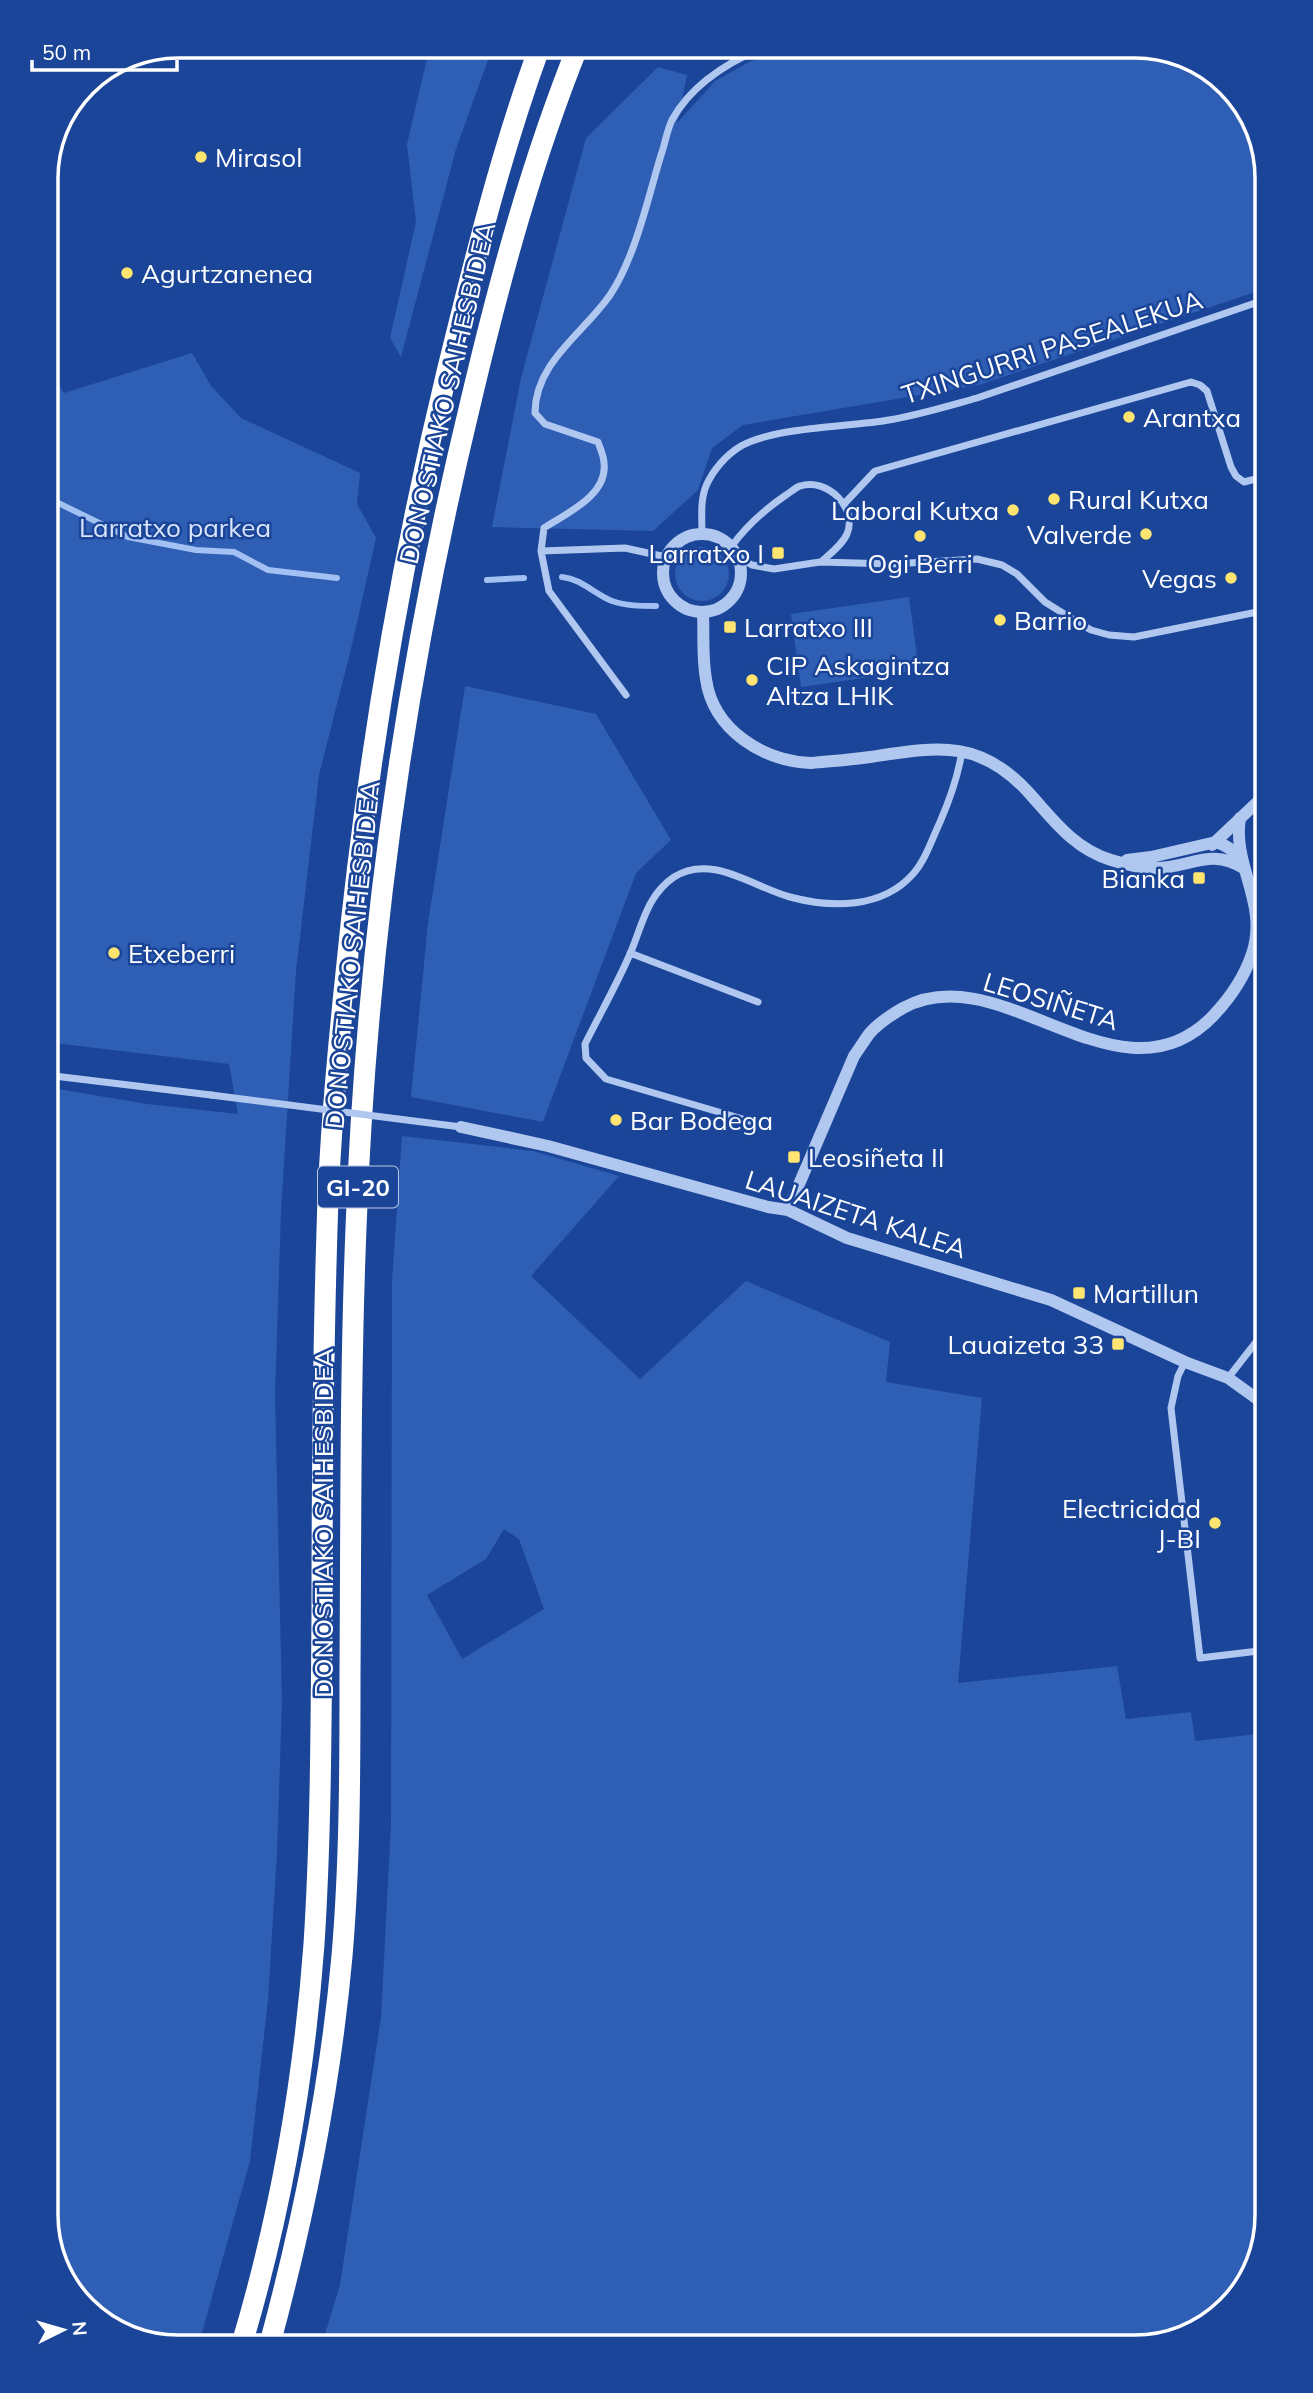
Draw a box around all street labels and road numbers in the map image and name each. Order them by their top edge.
street label: DONOSTIAKO SAIHESBIDEA [392,219,502,567]
street label: TXINGURRI PASEALEKUA [897,283,1207,411]
street label: DONOSTIAKO SAIHESBIDEA [317,779,387,1131]
street label: LEOSIÑETA [979,965,1123,1037]
street label: LAUAIZETA KALEA [741,1163,971,1265]
road number: GI-20 [318,1167,398,1208]
street label: DONOSTIAKO SAIHESBIDEA [307,1348,340,1698]

